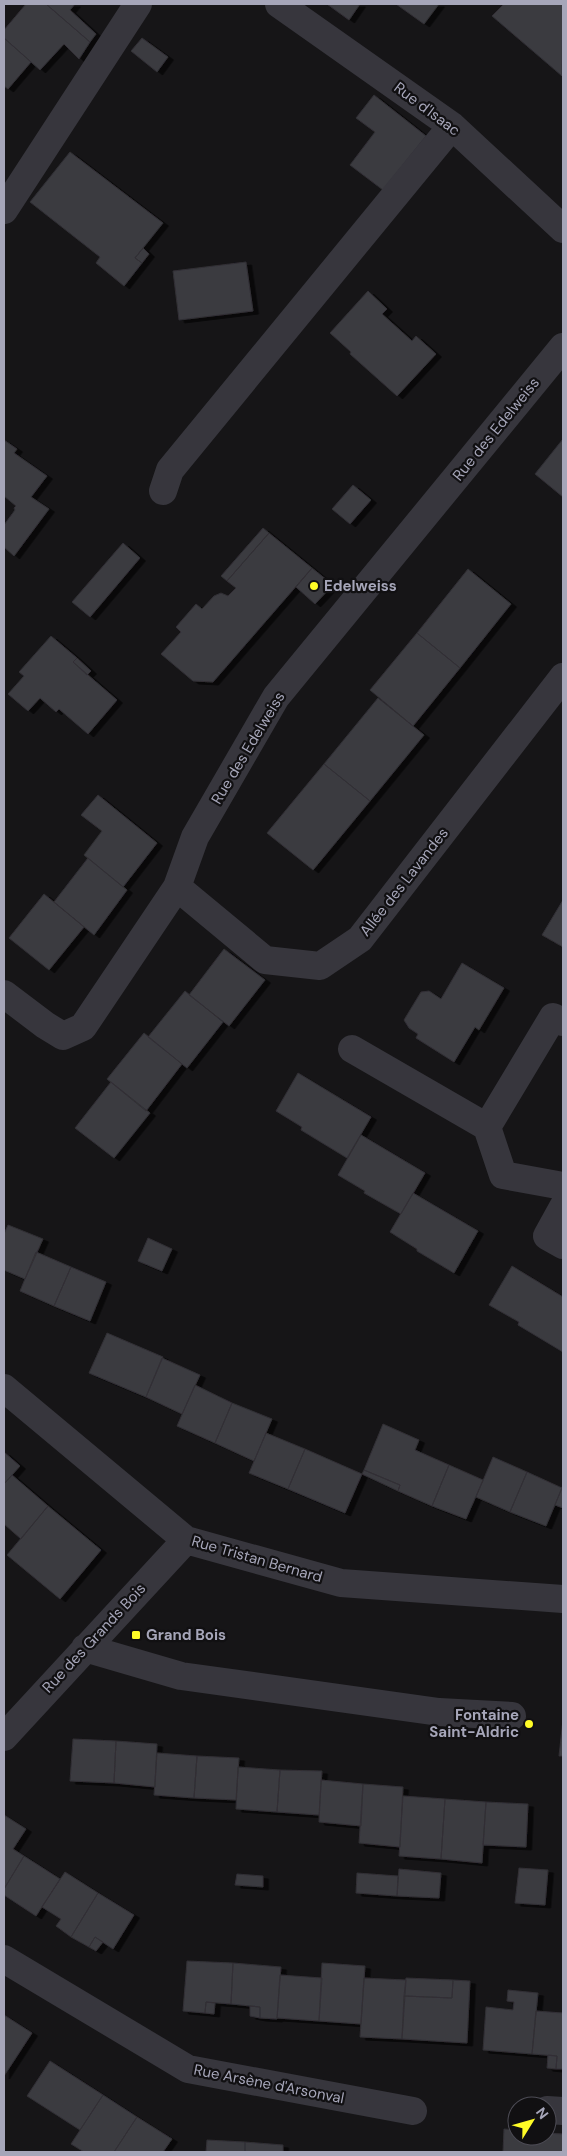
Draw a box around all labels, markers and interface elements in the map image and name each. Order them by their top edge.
street label: Rue d'Isaac [390,78,464,140]
street label: Rue des Edelweiss [448,373,544,485]
place label: Edelweiss [324,576,397,596]
marker: Edelweiss [308,580,320,592]
street label: Rue des Edelweiss [207,688,289,808]
street label: Allée des Lavandes [355,824,453,940]
street label: Rue Tristan Bernard [189,1531,325,1587]
street label: Rue des Grands Bois [38,1579,150,1697]
place label: Grand Bois [146,1625,226,1645]
marker: Grand Bois [130,1629,142,1641]
place label: Fontaine Saint-Aldric [429,1705,519,1742]
marker: Fontaine Saint-Aldric [523,1718,535,1730]
street label: Rue Arsène d'Arsonval [192,2060,346,2108]
north arrow [507,2096,557,2146]
text: N [532,2104,553,2123]

